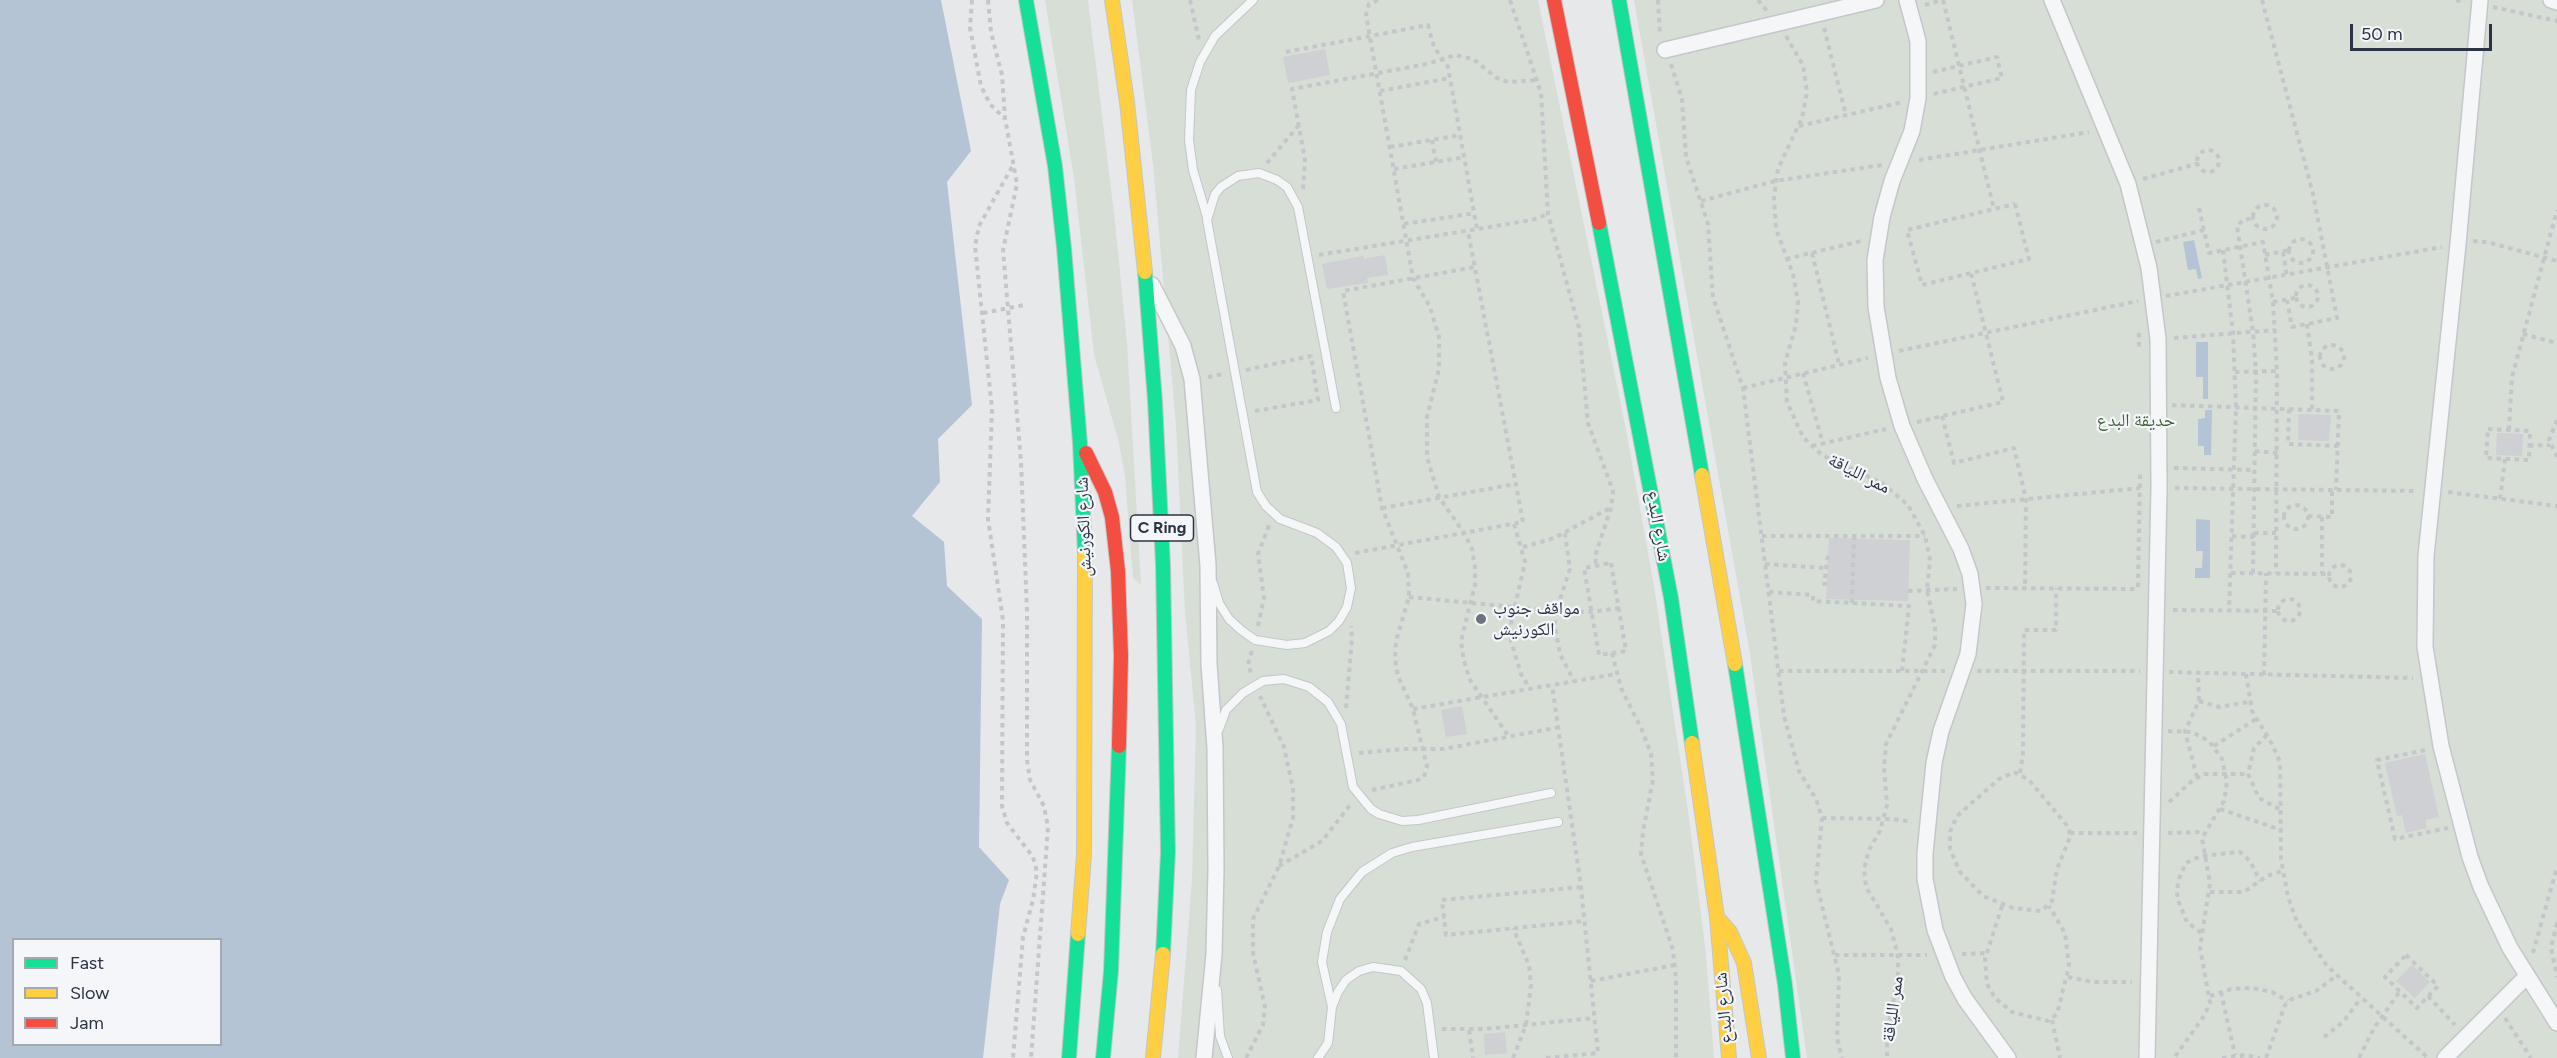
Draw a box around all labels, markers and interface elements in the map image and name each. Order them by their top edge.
scale bar [2353,12,2496,50]
text: 50 m [2361,23,2403,45]
park label: حديقة البدع [2097,410,2175,432]
street label: ممر اللياقة [1824,449,1894,499]
street label: شارع الكورنيش [1071,477,1097,577]
street label: شارع البدع [1641,489,1675,563]
road number: C Ring [1130,515,1194,541]
place label: مواقف جنوب الكورنيش [1493,598,1580,640]
marker: مواقف جنوب الكورنيش [1474,612,1488,626]
legend [12,938,222,1046]
text: Fast [70,952,104,974]
street label: شارع البدع [1710,971,1738,1045]
street label: ممر اللياقة [1878,975,1908,1043]
text: Slow [70,982,109,1004]
text: Jam [70,1012,104,1034]

